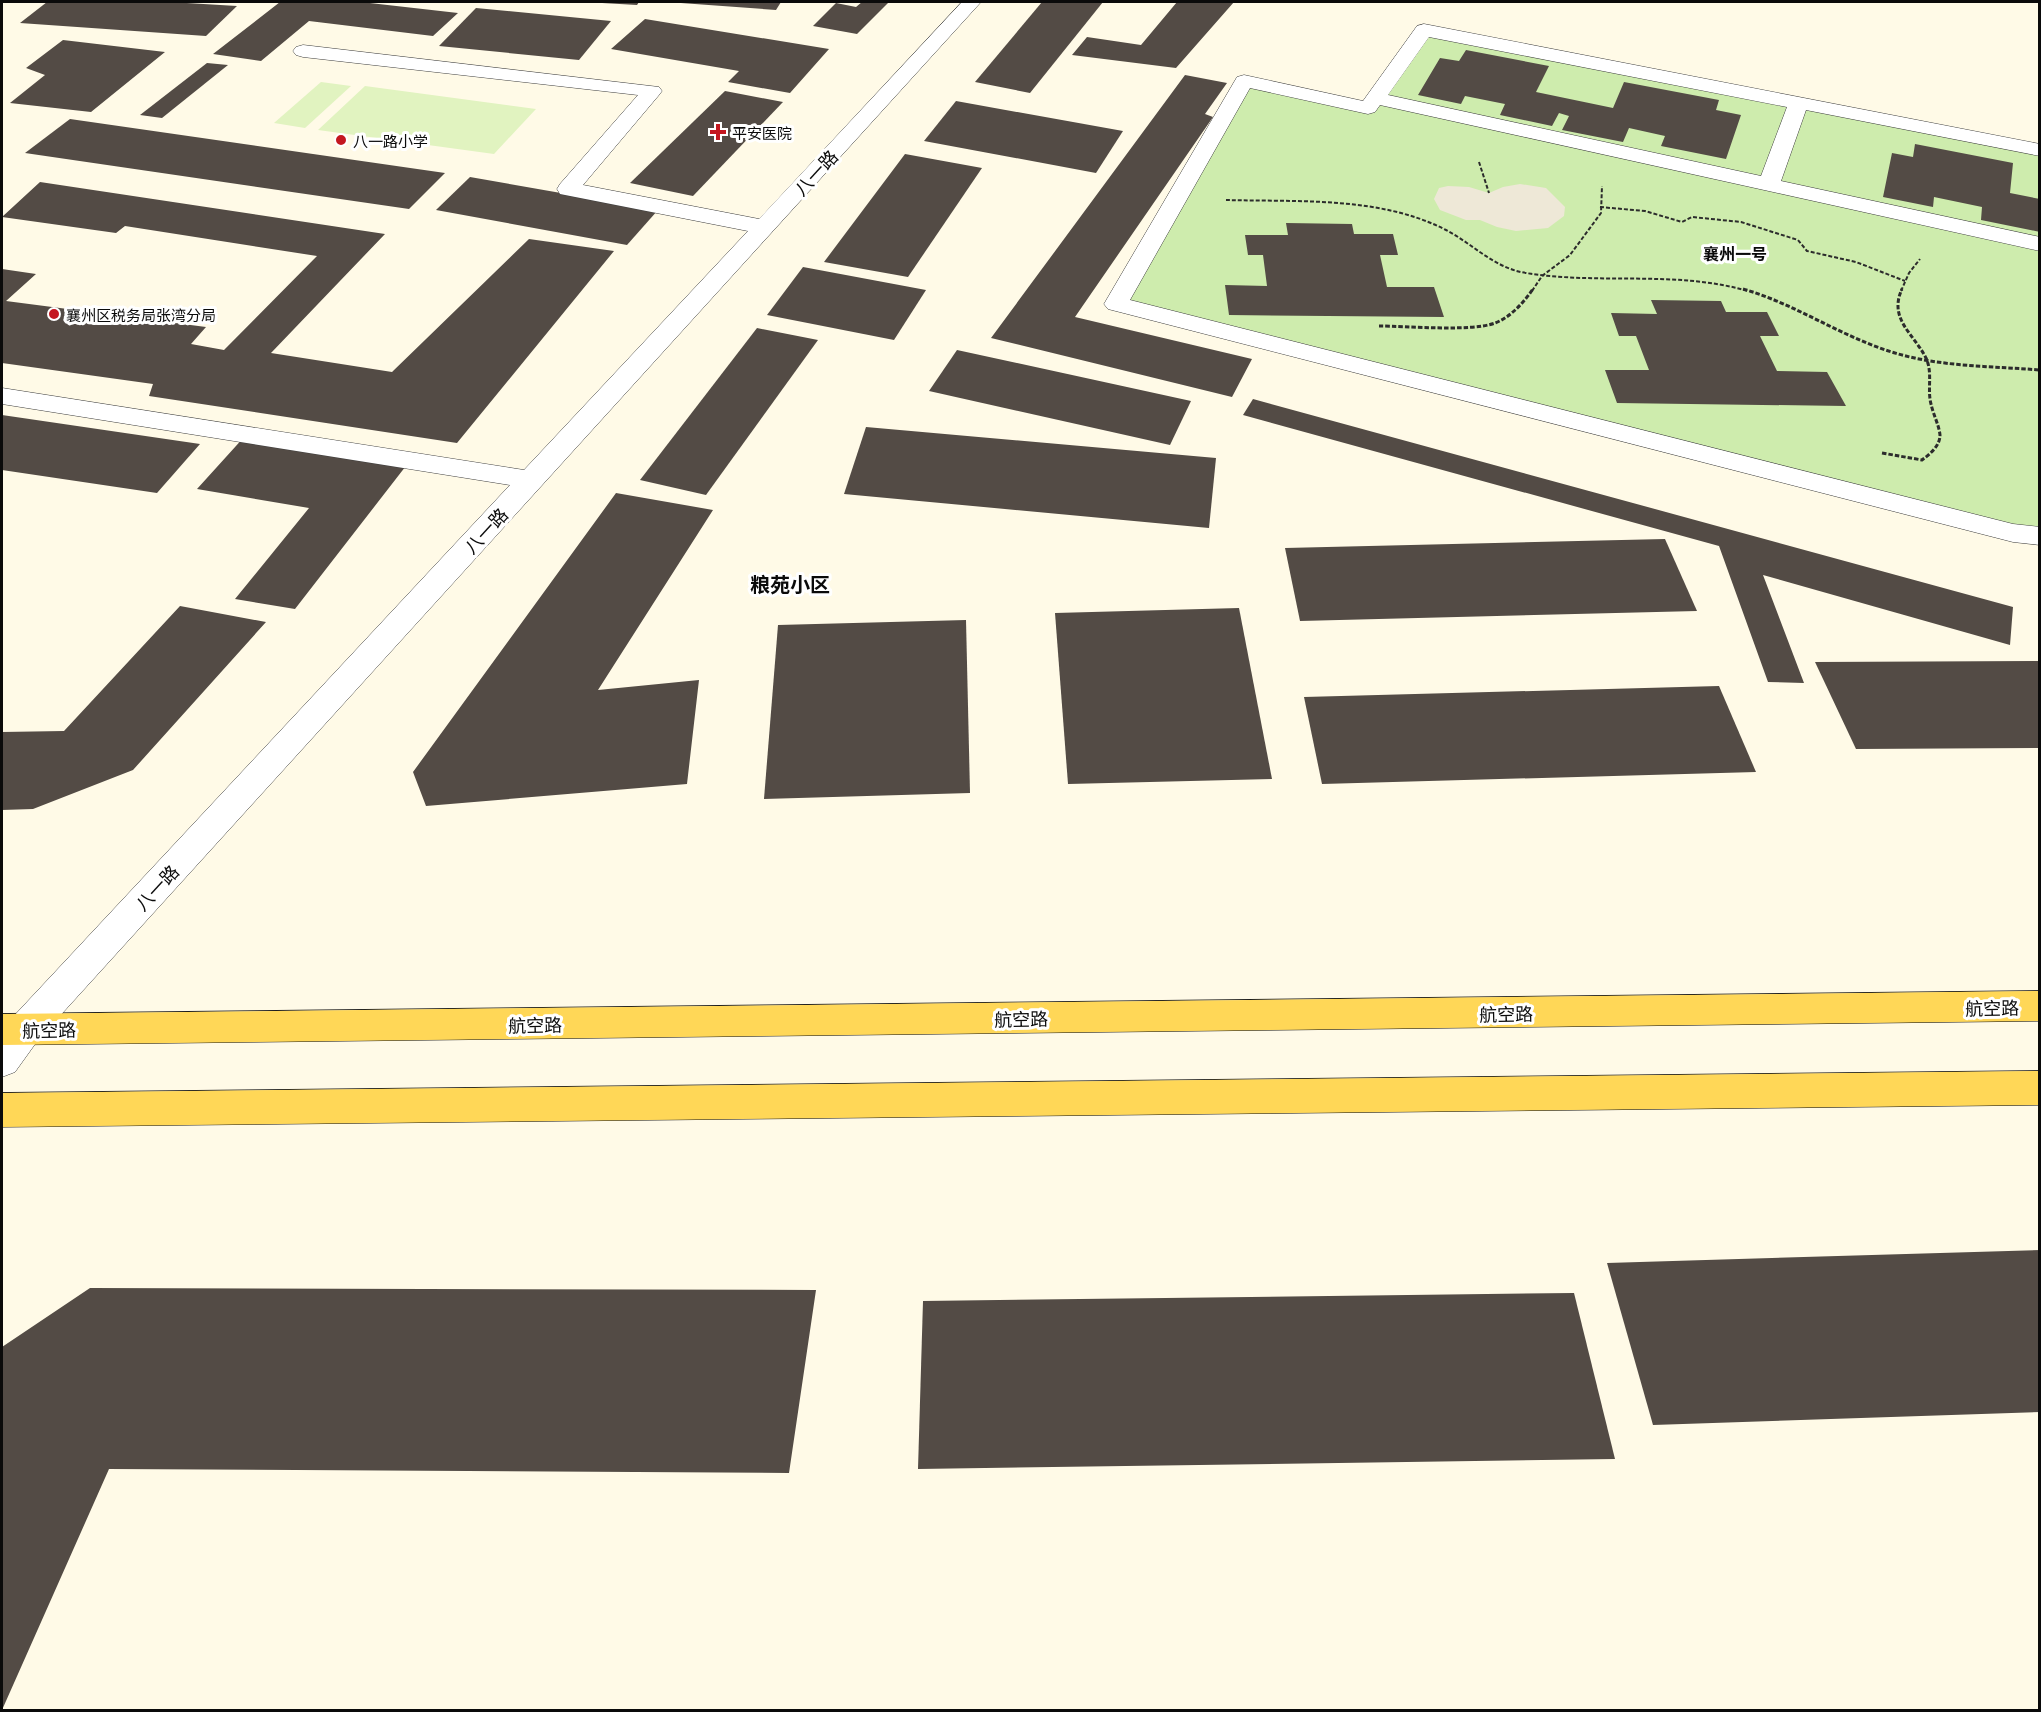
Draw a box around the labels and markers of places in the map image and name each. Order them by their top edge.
place label: 平安医院 [732,122,792,143]
marker: 平安医院 [709,123,727,141]
place label: 八一路小学 [353,130,428,151]
marker: 八一路小学 [334,133,348,147]
place label: 襄州区税务局张湾分局 [66,304,216,325]
marker: 襄州区税务局张湾分局 [47,307,61,321]

